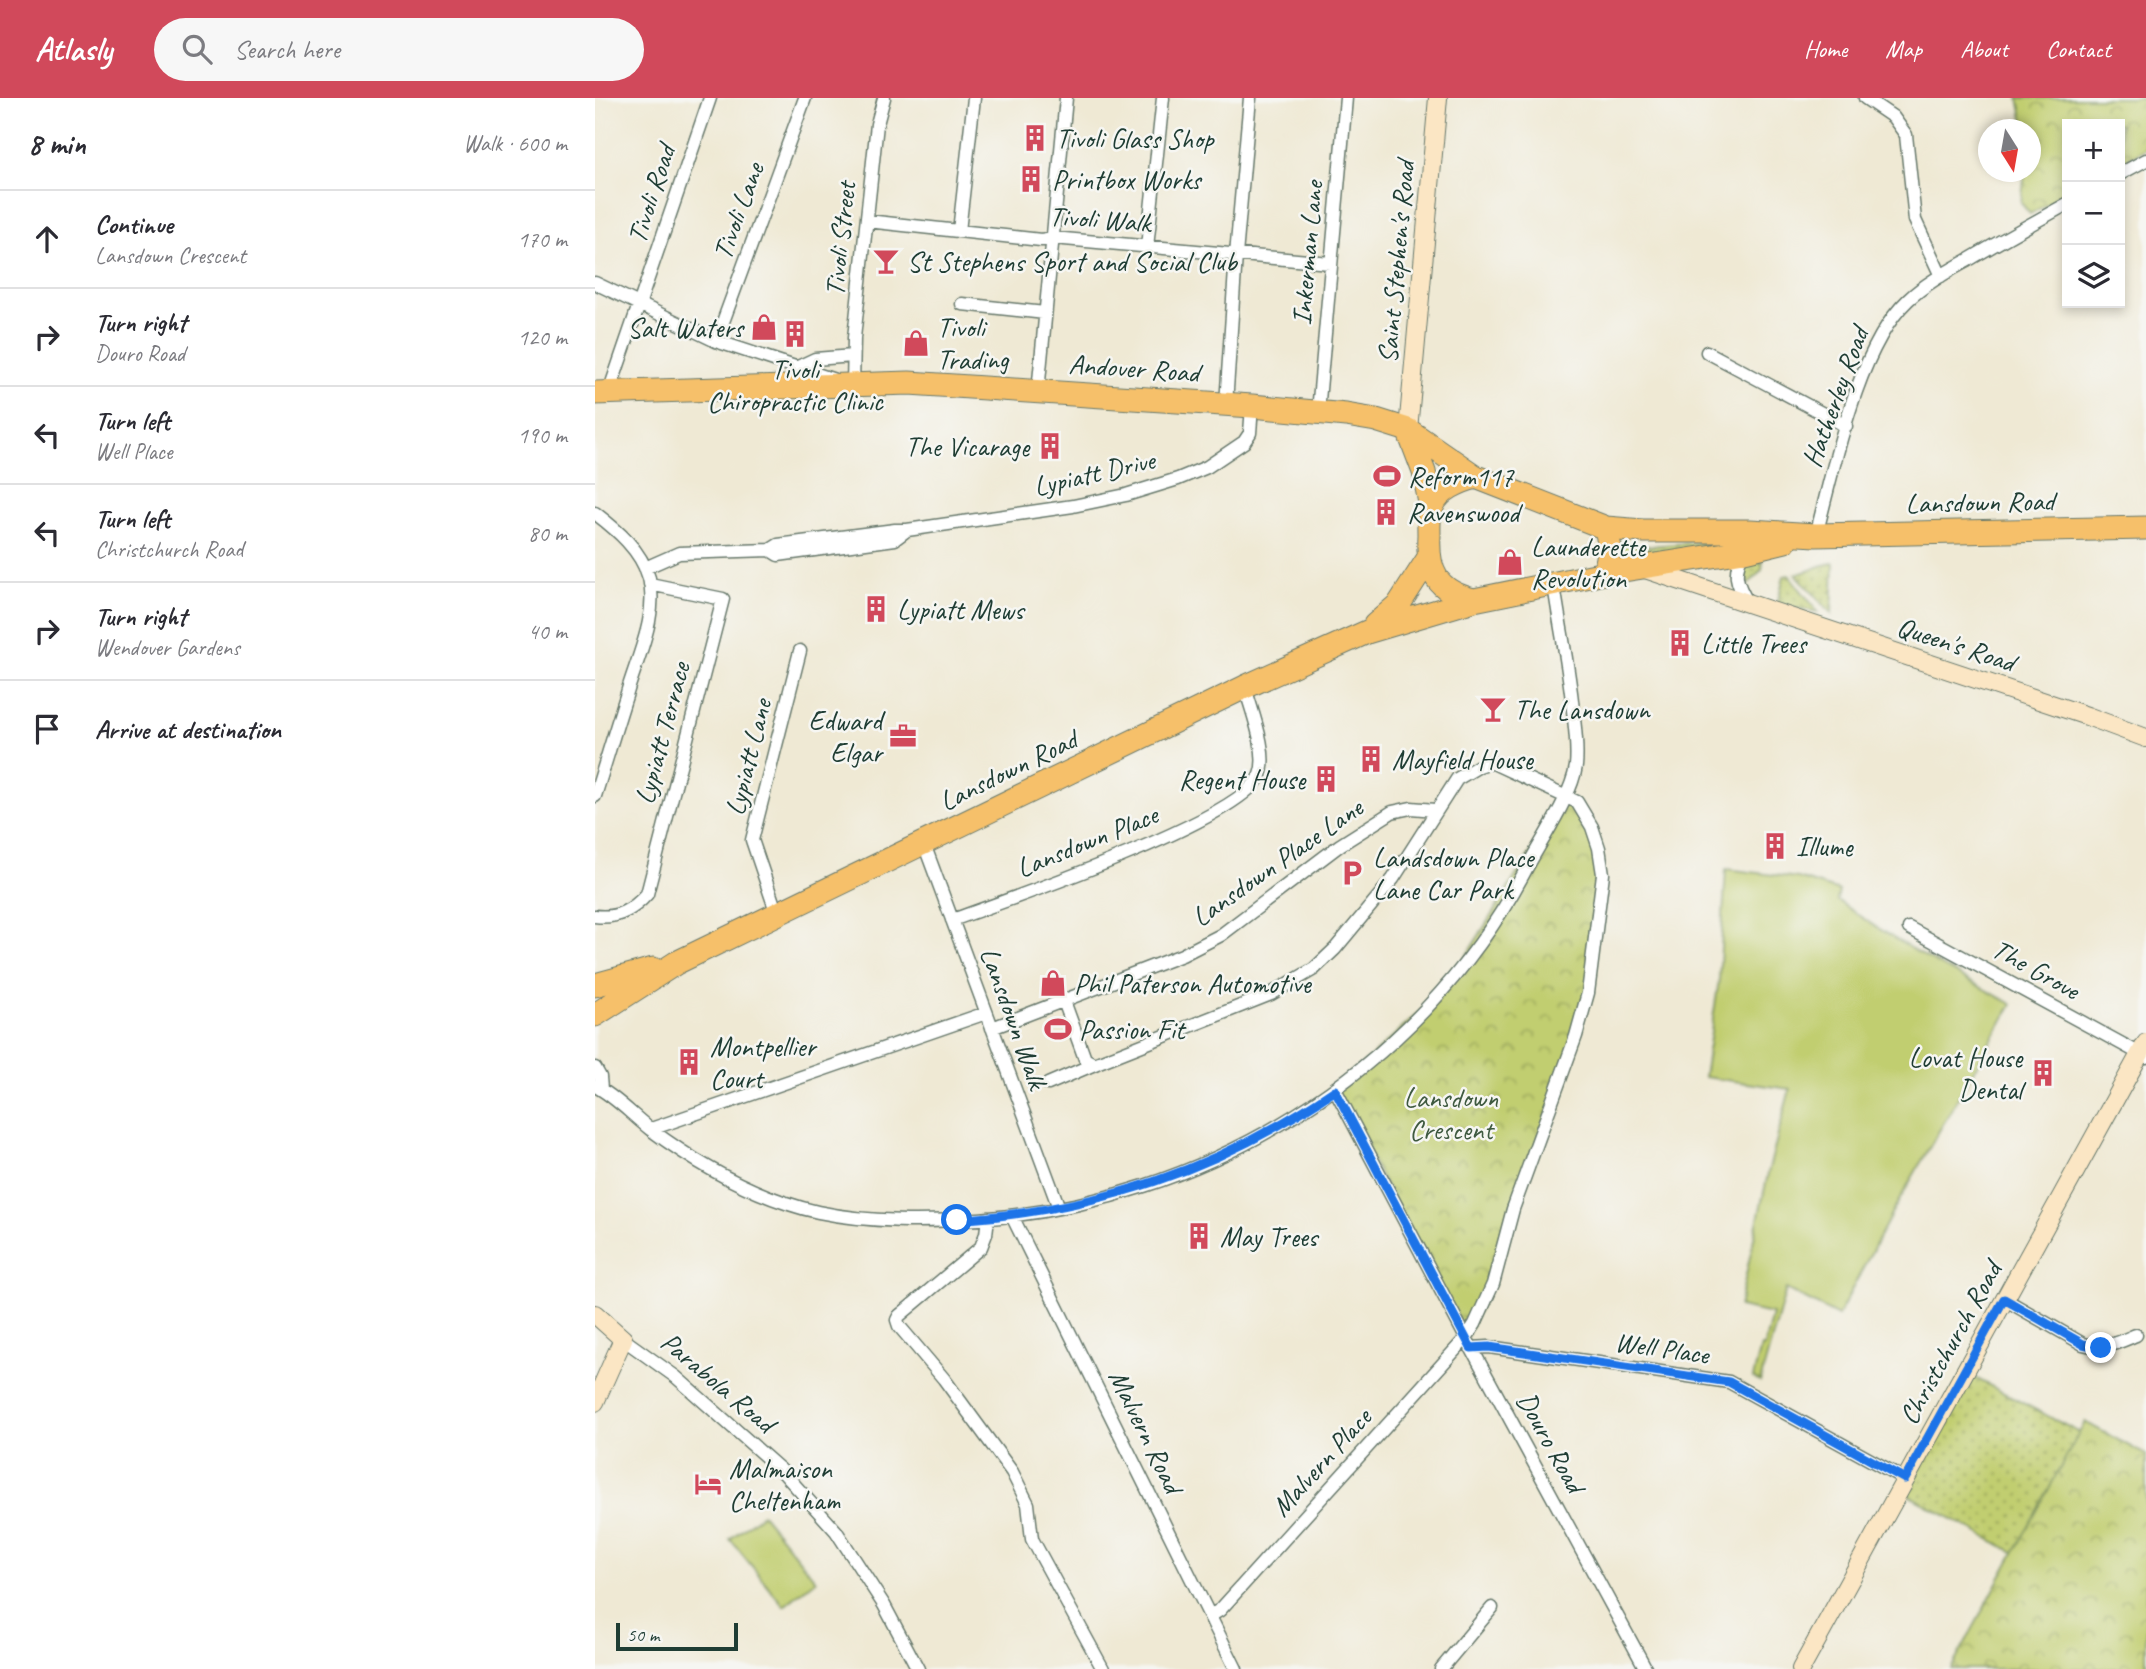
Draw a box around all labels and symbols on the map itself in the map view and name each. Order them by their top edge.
north arrow [1978,119,2041,182]
place label: Tivoli Glass Shop [1056,121,1215,156]
building icon: Tivoli Glass Shop [1020,123,1050,153]
street label: Tivoli Road [619,137,685,247]
street label: Saint Stephen's Road [1370,155,1423,365]
street label: Tivoli Lane [704,156,772,264]
place label: Printbox Works [1052,162,1203,197]
building icon: Printbox Works [1016,164,1046,194]
street label: Tivoli Street [817,177,864,298]
street label: Inkerman Lane [1283,178,1331,326]
street label: Tivoli Walk [1048,198,1155,240]
place label: St Stephens Sport and Social Club [907,244,1239,279]
bar icon: St Stephens Sport and Social Club [871,246,901,276]
place label: Salt Waters [627,310,745,345]
place label: Tivoli Trading [937,310,1010,377]
shop icon: Salt Waters [749,312,779,342]
building icon: Tivoli Chiropractic Clinic [780,319,810,349]
street label: Hatherley Road [1794,319,1878,472]
shop icon: Tivoli Trading [901,328,931,358]
street label: Andover Road [1068,346,1204,390]
place label: Tivoli Chiropractic Clinic [707,352,885,419]
place label: The Vicarage [905,429,1031,464]
building icon: The Vicarage [1035,431,1065,461]
street label: Lypiatt Drive [1030,442,1160,504]
place label: Reform117 [1408,459,1515,494]
sports icon: Reform117 [1372,461,1402,491]
street label: Lansdown Road [1905,483,2059,521]
place label: Ravenswood [1407,495,1523,530]
building icon: Ravenswood [1371,497,1401,527]
place label: Launderette Revolution [1531,529,1647,596]
shop icon: Launderette Revolution [1495,547,1525,577]
place label: Lypiatt Mews [897,592,1026,627]
building icon: Lypiatt Mews [861,594,891,624]
street label: Queen's Road [1893,609,2023,681]
place label: Little Trees [1701,626,1808,661]
building icon: Little Trees [1665,628,1695,658]
street label: Lypiatt Terrace [626,657,698,808]
place label: The Lansdown [1514,692,1651,727]
street label: Lypiatt Lane [717,693,780,819]
bar icon: The Lansdown [1478,694,1508,724]
place label: Edward Elgar [808,703,886,770]
street label: Lansdown Road [933,720,1086,818]
office icon: Edward Elgar [888,721,918,751]
place label: Mayfield House [1392,742,1534,777]
building icon: Mayfield House [1356,744,1386,774]
place label: Regent House [1179,762,1307,797]
building icon: Regent House [1311,764,1341,794]
street label: Lansdown Place Lane [1185,789,1371,934]
street label: Lansdown Place [1011,796,1165,885]
place label: Illume [1796,829,1854,864]
building icon: Illume [1760,831,1790,861]
place label: Landsdown Place Lane Car Park [1373,840,1535,907]
parking icon: Landsdown Place Lane Car Park [1337,858,1367,888]
street label: The Grove [1986,931,2087,1008]
street label: Lansdown Walk [972,943,1057,1096]
place label: Phil Paterson Automotive [1074,966,1312,1001]
shop icon: Phil Paterson Automotive [1038,968,1068,998]
place label: Passion Fit [1079,1012,1187,1047]
sports icon: Passion Fit [1043,1014,1073,1044]
place label: Montpellier Court [710,1029,817,1096]
place label: Lovat House Dental [1909,1040,2027,1107]
building icon: Montpellier Court [674,1047,704,1077]
building icon: Lovat House Dental [2028,1058,2058,1088]
park label: Lansdown Crescent [1404,1080,1499,1147]
route start [941,1204,972,1235]
place label: May Trees [1220,1219,1320,1254]
building icon: May Trees [1184,1221,1214,1251]
street label: Christchurch Road [1891,1252,2011,1430]
street label: Parabola Road [654,1324,785,1442]
street label: Well Place [1613,1324,1713,1372]
route end [2085,1332,2116,1363]
street label: Malvern Road [1101,1364,1193,1502]
street label: Douro Road [1509,1386,1595,1502]
street label: Malvern Place [1263,1399,1380,1523]
place label: Malmaison Cheltenham [729,1451,841,1518]
hotel icon: Malmaison Cheltenham [693,1469,723,1499]
scale bar [616,1620,739,1652]

